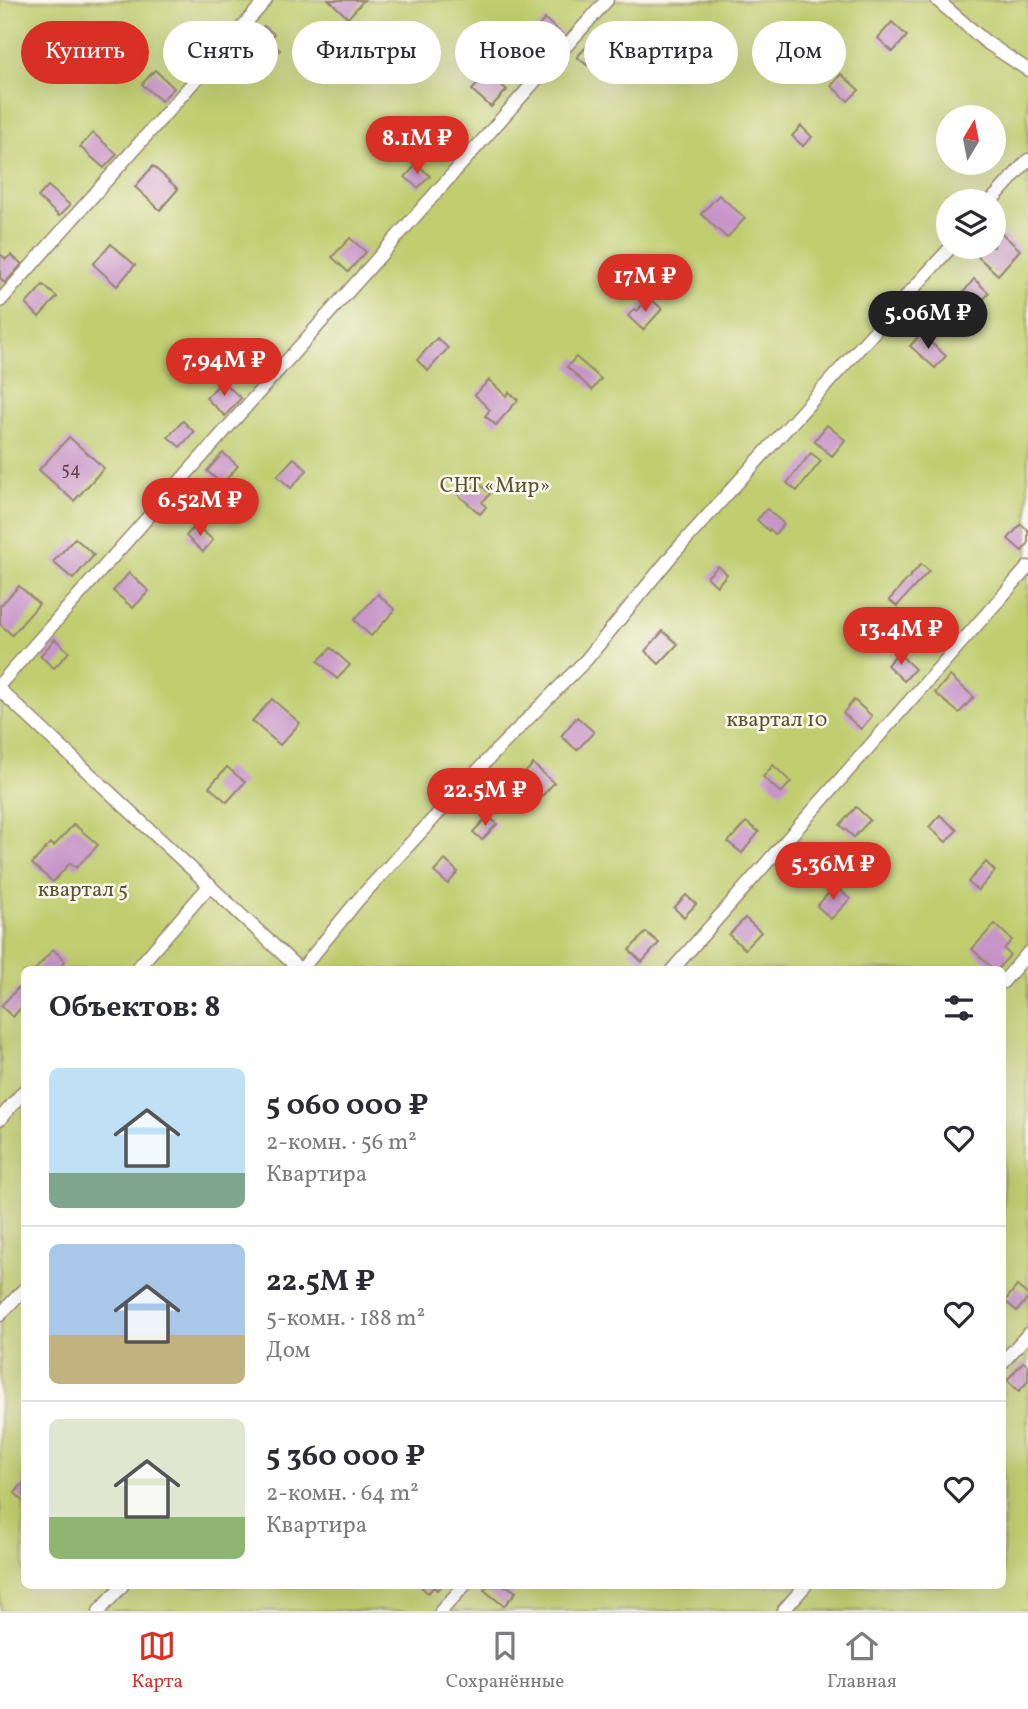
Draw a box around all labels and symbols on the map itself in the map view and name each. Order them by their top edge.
north arrow [936,105,1006,175]
pin: 8.1M ₽ [360,116,474,176]
pin: 17M ₽ [596,254,694,314]
pin: 5.06M ₽ [863,292,993,351]
pin: 7.94M ₽ [159,338,289,398]
house number: 54 [61,458,81,483]
park label: СНТ «Мир» [440,472,550,501]
pin: 6.52M ₽ [135,478,265,538]
pin: 13.4M ₽ [836,608,966,667]
park label: квартал 10 [726,706,828,735]
pin: 22.5M ₽ [420,768,550,828]
pin: 5.36M ₽ [768,842,898,902]
park label: квартал 5 [38,876,128,905]

